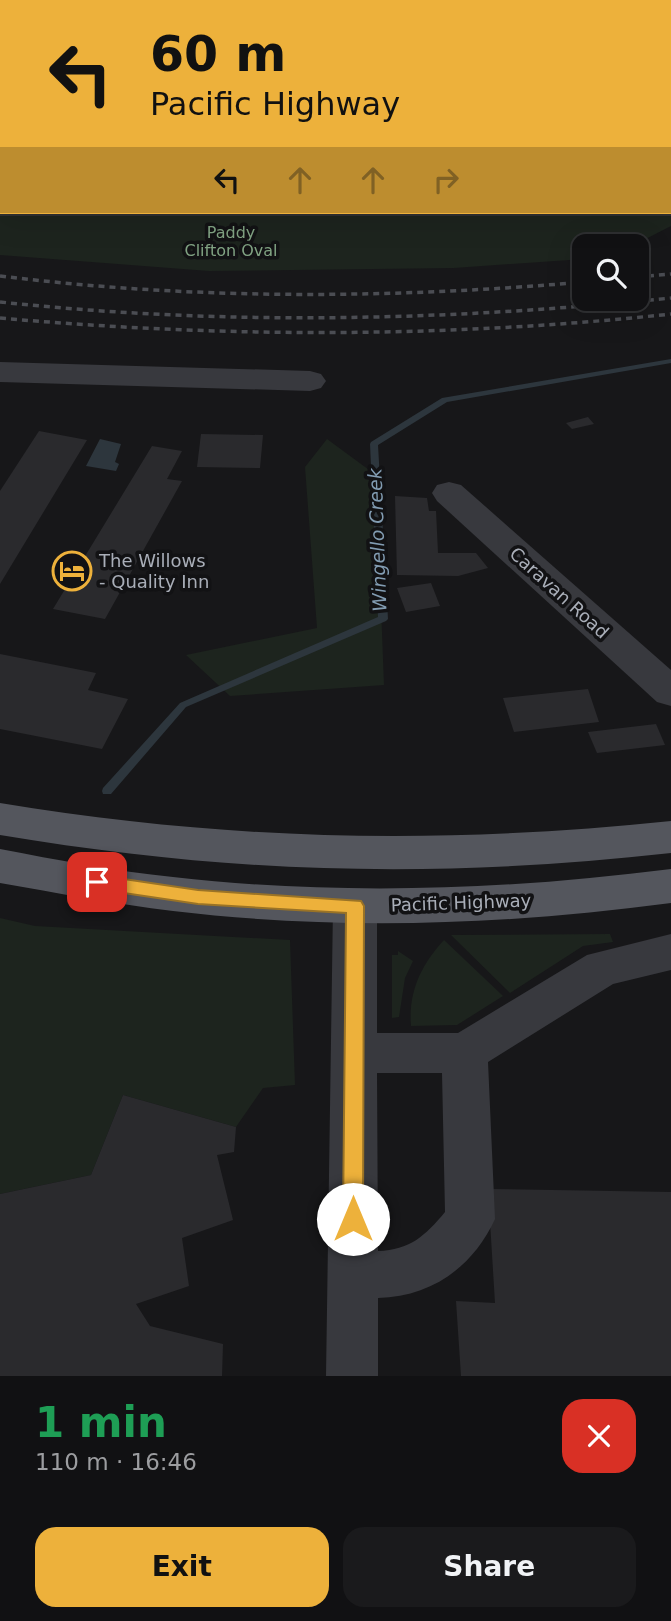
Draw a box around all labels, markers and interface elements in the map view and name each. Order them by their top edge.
text: 60 m [150,26,286,83]
icon: left [35,28,126,119]
text: Pacific Highway [150,85,400,123]
icon: left [208,161,246,199]
icon: ahead [281,161,319,199]
icon: ahead [354,161,392,199]
icon: right [427,161,465,199]
park label: Paddy Clifton Oval [184,223,278,260]
map controls [572,234,649,311]
button: search [572,234,649,311]
water label: Wingello Creek [363,467,390,612]
street label: Caravan Road [505,543,613,643]
hotel icon: The Willows - Quality Inn [51,550,93,592]
place label: The Willows - Quality Inn [98,550,209,592]
pin [67,852,127,912]
icon: arrive [78,863,116,901]
street label: Pacific Highway [390,890,532,915]
position arrow [316,1182,390,1256]
text: 1 min [35,1398,167,1447]
button: close [562,1399,636,1473]
text: 110 m · 16:46 [35,1449,197,1475]
button: Exit [35,1527,329,1607]
button: Share [343,1527,636,1607]

